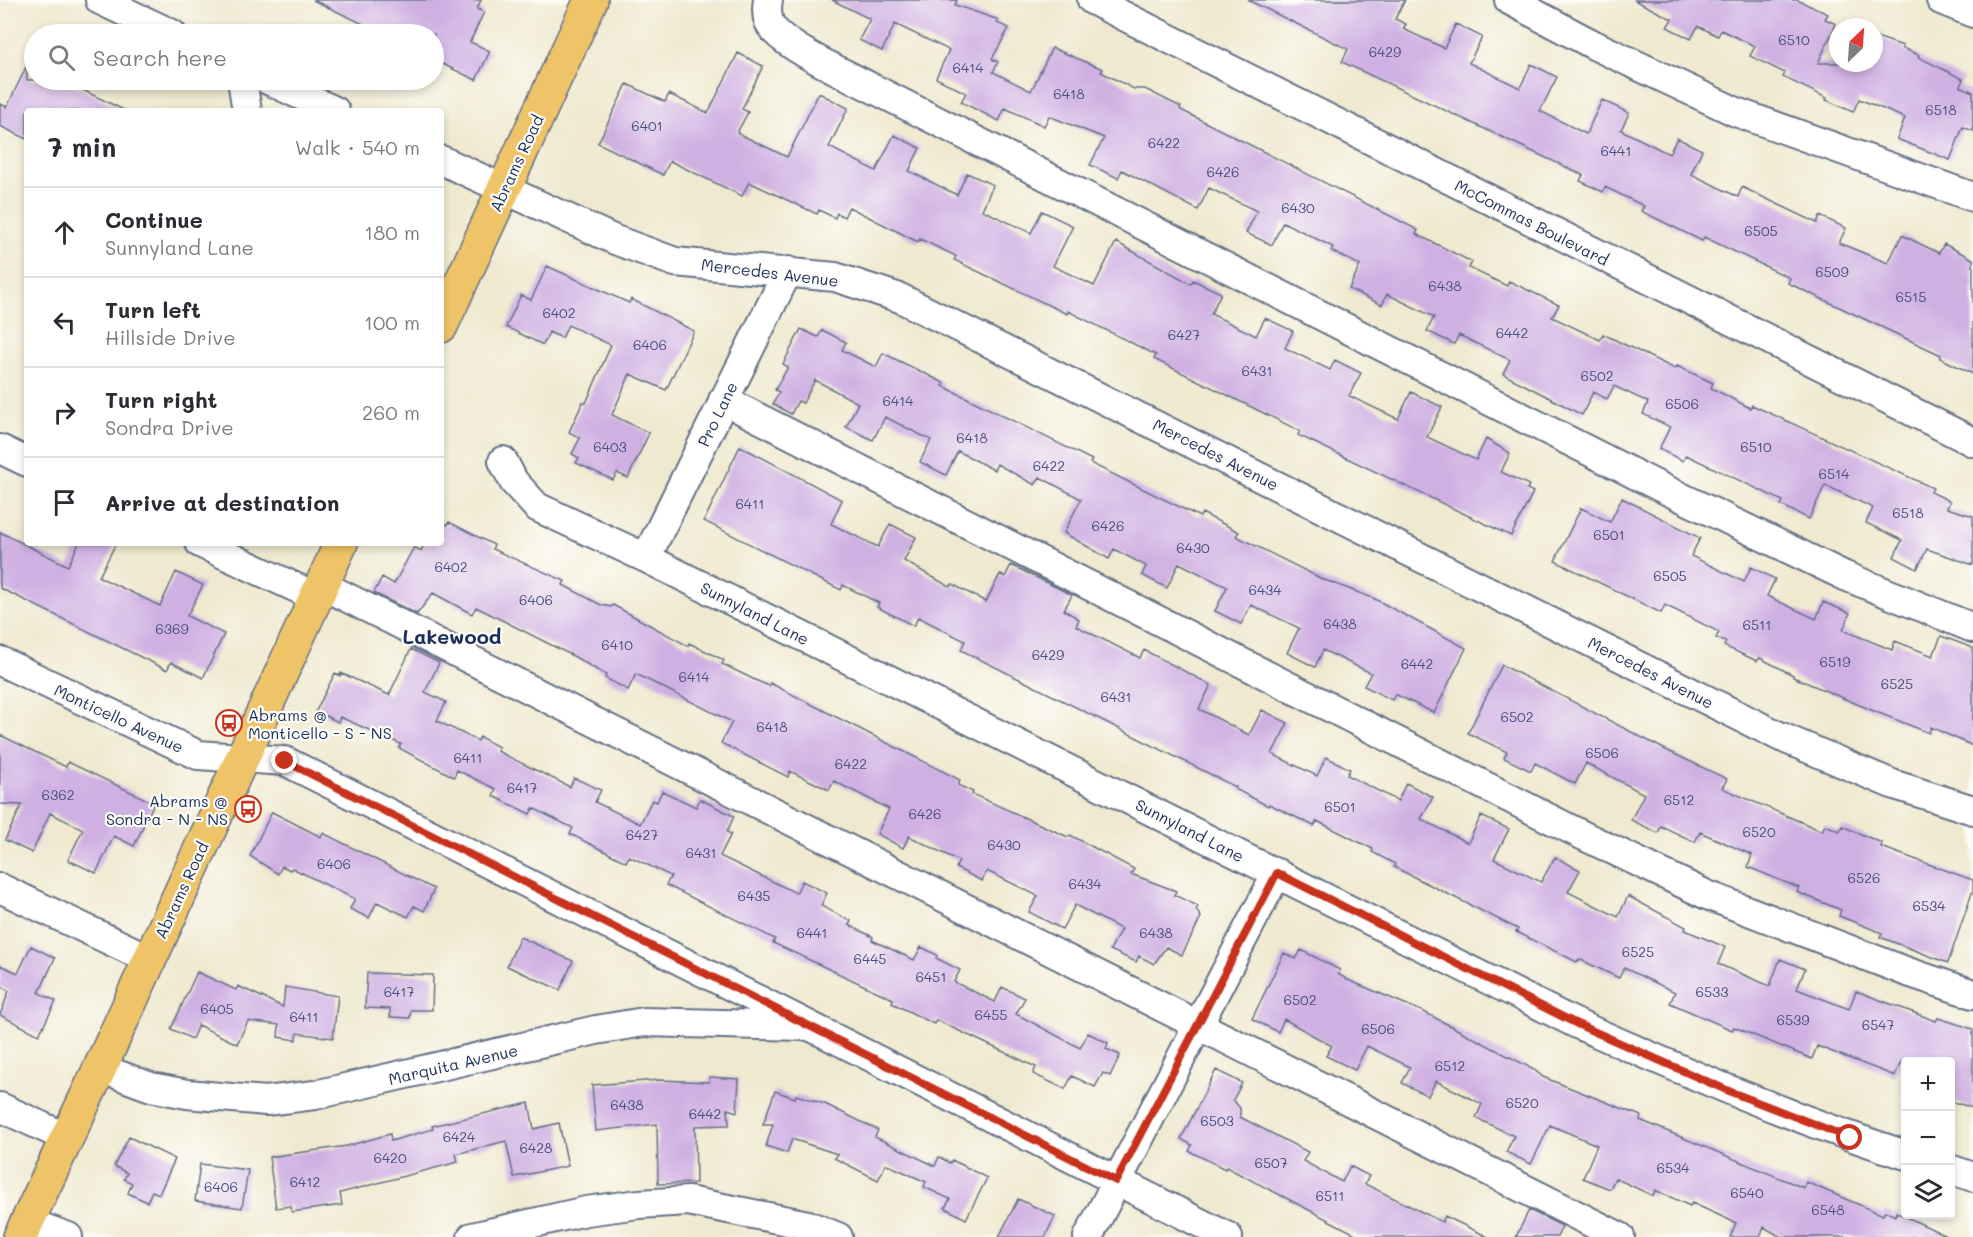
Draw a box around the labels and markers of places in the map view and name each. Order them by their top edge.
place label: Abrams @ Monticello - S - NS [248,704,392,743]
bus stop icon: Abrams @ Monticello - S - NS [214,708,244,738]
place label: Abrams @ Sondra - N - NS [106,790,228,829]
bus stop icon: Abrams @ Sondra - N - NS [233,794,263,824]

